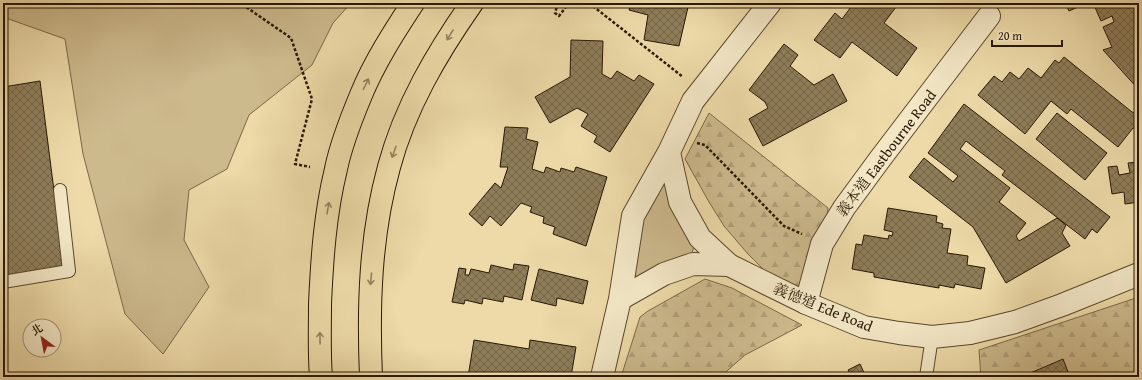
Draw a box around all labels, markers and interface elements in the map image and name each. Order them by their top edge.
scale bar [992,22,1062,48]
text: 20 m [998,27,1022,44]
one-way arrow [446,29,454,41]
one-way arrow [363,79,370,91]
street label: 義本道 Eastbourne Road [831,85,941,221]
one-way arrow [390,145,397,158]
one-way arrow [325,202,333,215]
one-way arrow [367,273,374,286]
street label: 義德道 Ede Road [770,277,876,337]
north arrow [22,318,62,358]
text: 北 [28,320,46,339]
one-way arrow [316,332,324,345]

